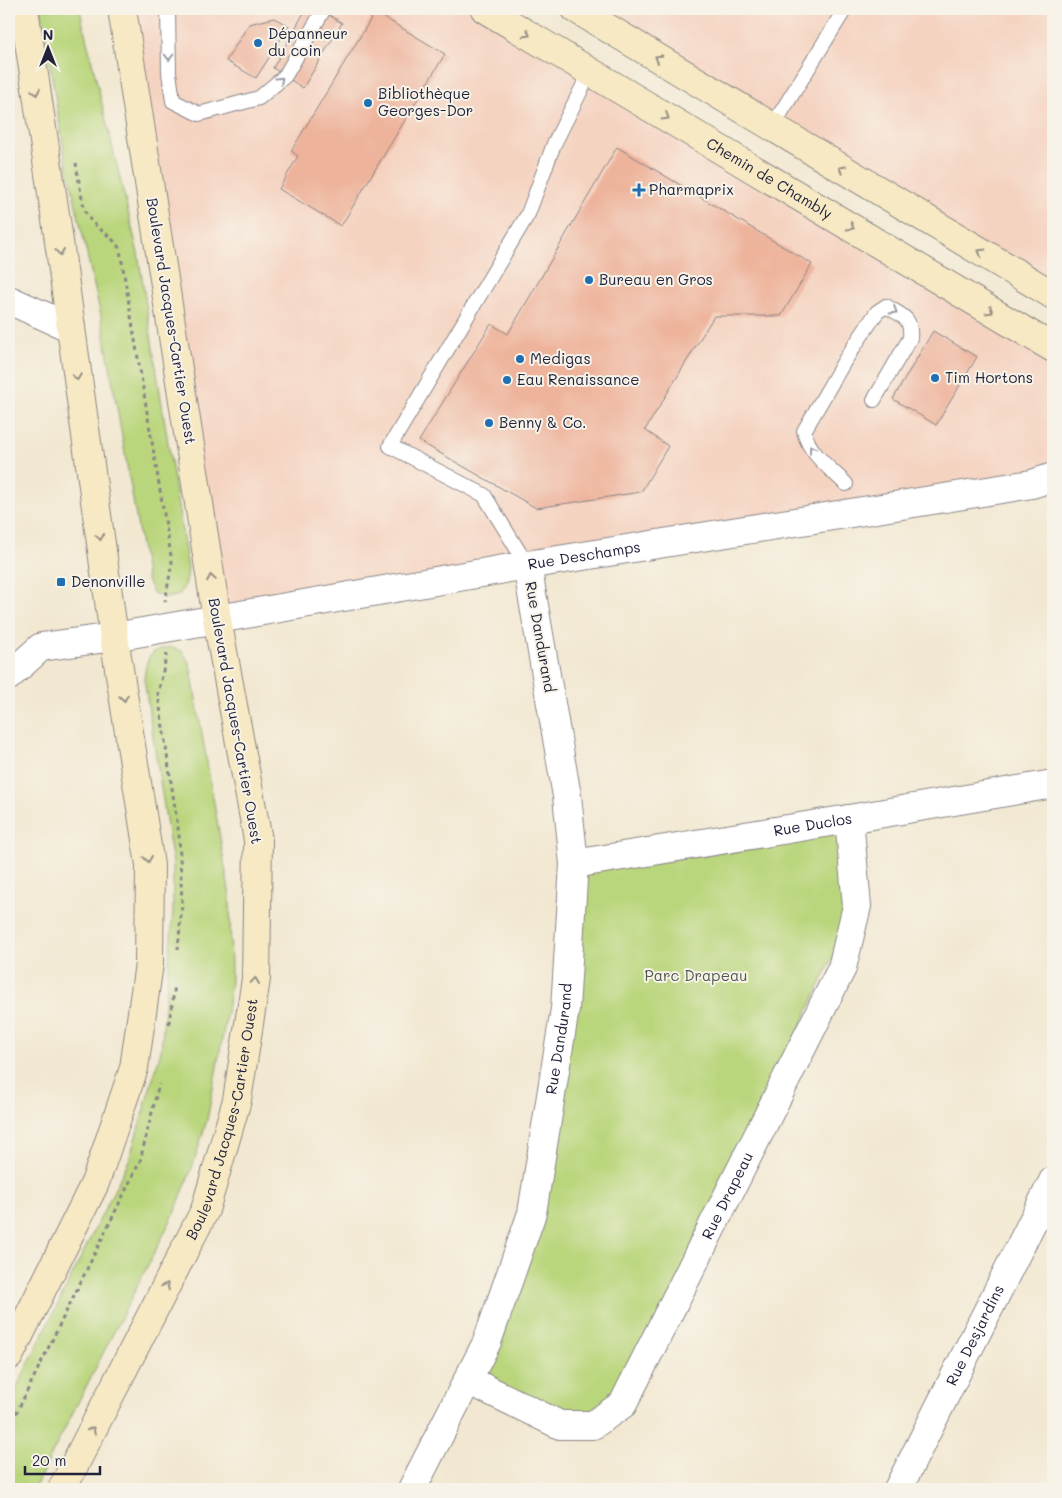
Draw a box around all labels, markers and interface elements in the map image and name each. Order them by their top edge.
north arrow [22,22,72,72]
place label: Dépanneur du coin [268,23,348,60]
text: N [43,25,53,44]
one-way arrow [521,27,530,37]
marker: Dépanneur du coin [252,37,264,49]
one-way arrow [163,54,174,62]
one-way arrow [654,54,663,64]
one-way arrow [274,76,283,85]
place label: Bibliothèque Georges-Dor [378,83,473,120]
one-way arrow [31,87,41,96]
marker: Bibliothèque Georges-Dor [362,97,374,109]
one-way arrow [661,111,670,121]
street label: Chemin de Chambly [703,132,837,223]
one-way arrow [838,165,847,175]
place label: Pharmaprix [649,179,734,199]
marker: Pharmaprix [633,184,645,196]
street label: Boulevard Jacques-Cartier Ouest [143,196,201,446]
one-way arrow [845,221,854,231]
one-way arrow [978,248,987,258]
one-way arrow [54,249,65,257]
place label: Bureau en Gros [599,269,713,289]
marker: Bureau en Gros [583,274,595,286]
one-way arrow [985,304,994,314]
one-way arrow [889,305,898,315]
place label: Medigas [530,348,591,368]
marker: Medigas [514,353,526,365]
place label: Tim Hortons [945,367,1033,387]
place label: Eau Renaissance [517,369,639,389]
one-way arrow [72,372,82,381]
marker: Tim Hortons [929,372,941,384]
marker: Eau Renaissance [501,374,513,386]
place label: Benny & Co. [499,412,587,432]
marker: Benny & Co. [483,417,495,429]
one-way arrow [809,446,817,455]
one-way arrow [94,534,105,542]
street label: Rue Deschamps [526,536,642,574]
place label: Denonville [71,571,145,591]
one-way arrow [206,574,216,582]
marker: Denonville [55,576,67,588]
street label: Rue Dandurand [521,580,561,694]
street label: Boulevard Jacques-Cartier Ouest [204,596,267,845]
one-way arrow [118,694,128,703]
street label: Rue Duclos [772,808,853,840]
one-way arrow [143,855,153,863]
park label: Parc Drapeau [645,965,747,985]
one-way arrow [249,977,260,985]
street label: Rue Dandurand [540,982,576,1096]
street label: Boulevard Jacques-Cartier Ouest [180,997,262,1243]
street label: Rue Drapeau [696,1148,757,1242]
street label: Rue Desjardins [941,1281,1008,1389]
one-way arrow [160,1282,170,1291]
one-way arrow [86,1427,96,1436]
scale bar [25,1443,100,1475]
text: 20 m [32,1450,66,1470]

